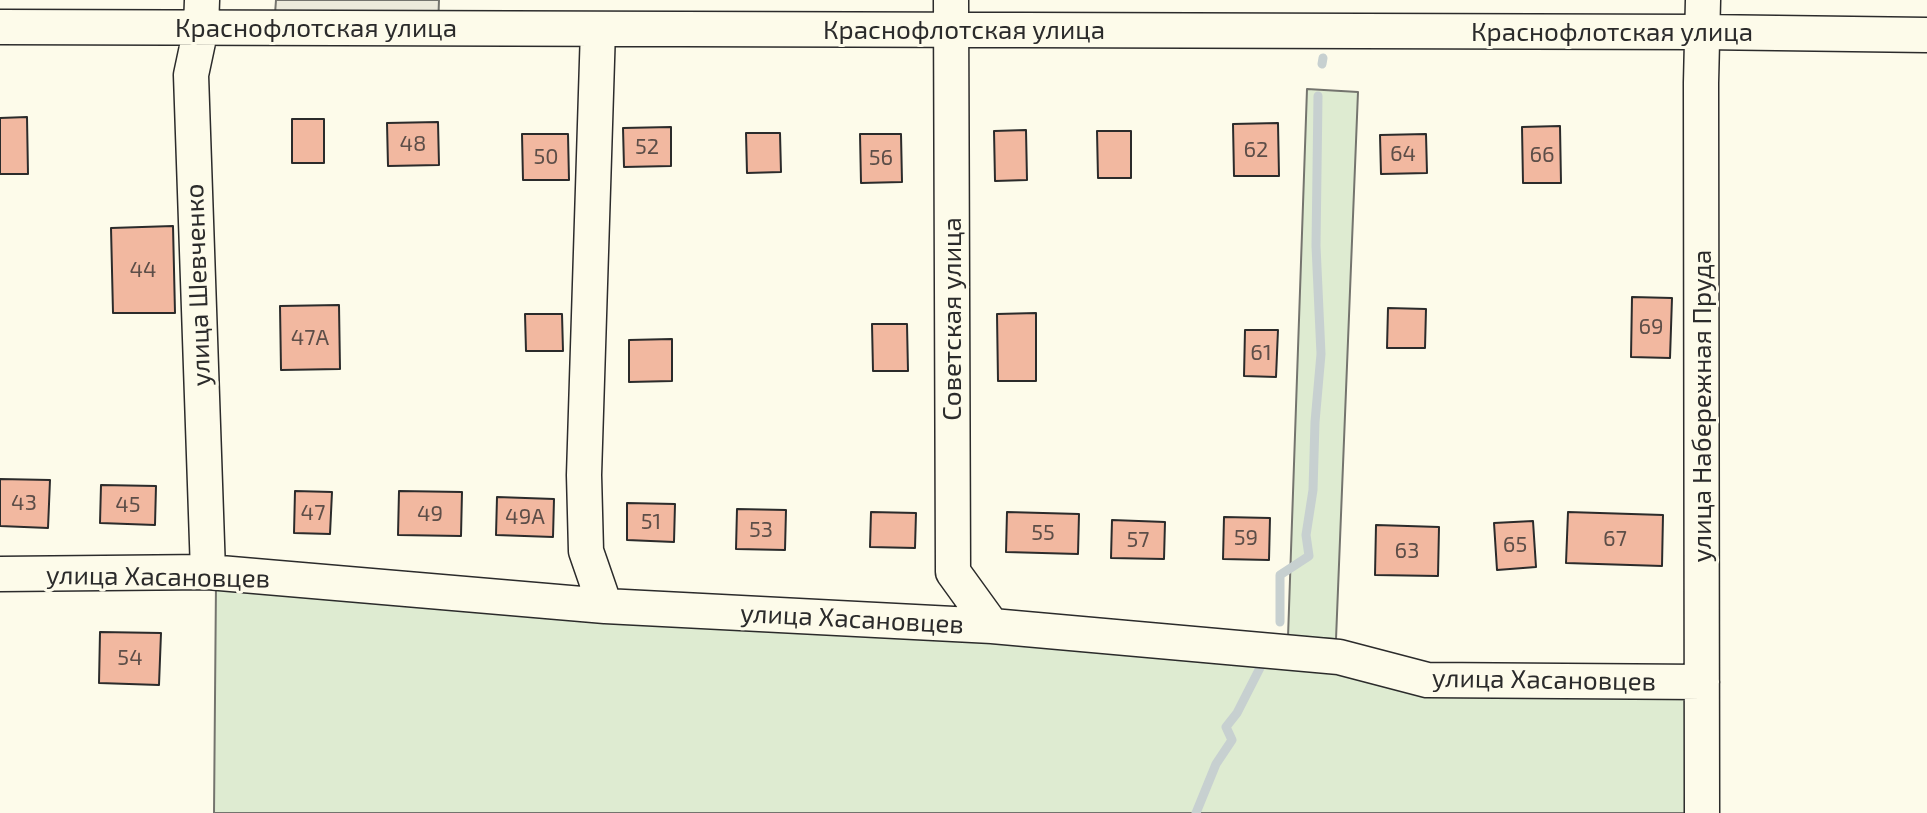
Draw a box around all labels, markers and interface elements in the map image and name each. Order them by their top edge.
street label: Краснофлотская улица [175,12,457,44]
street label: Краснофлотская улица [823,14,1105,46]
street label: Краснофлотская улица [1471,16,1753,48]
house number: 48 [400,131,426,157]
house number: 52 [635,134,659,160]
house number: 62 [1244,137,1268,163]
house number: 64 [1390,141,1416,167]
house number: 66 [1529,142,1555,168]
house number: 50 [533,144,559,170]
house number: 56 [869,145,893,171]
street label: улица Шевченко [179,183,217,387]
street label: Советская улица [936,217,968,421]
street label: улица Набережная Пруда [1686,250,1718,562]
house number: 44 [129,257,157,283]
house number: 69 [1638,314,1664,340]
house number: 47А [291,325,329,351]
house number: 61 [1250,340,1272,366]
house number: 43 [11,490,37,516]
house number: 45 [115,492,141,518]
house number: 47 [301,500,325,526]
house number: 49 [417,501,443,527]
house number: 49А [505,504,545,530]
house number: 51 [641,509,661,535]
house number: 53 [749,517,773,543]
house number: 55 [1031,520,1055,546]
house number: 59 [1234,525,1258,551]
house number: 67 [1603,526,1627,552]
house number: 57 [1126,527,1150,553]
house number: 65 [1503,532,1527,558]
house number: 63 [1395,538,1419,564]
street label: улица Хасановцев [46,559,270,595]
street label: улица Хасановцев [739,598,965,640]
house number: 54 [117,645,143,671]
street label: улица Хасановцев [1432,662,1656,698]

